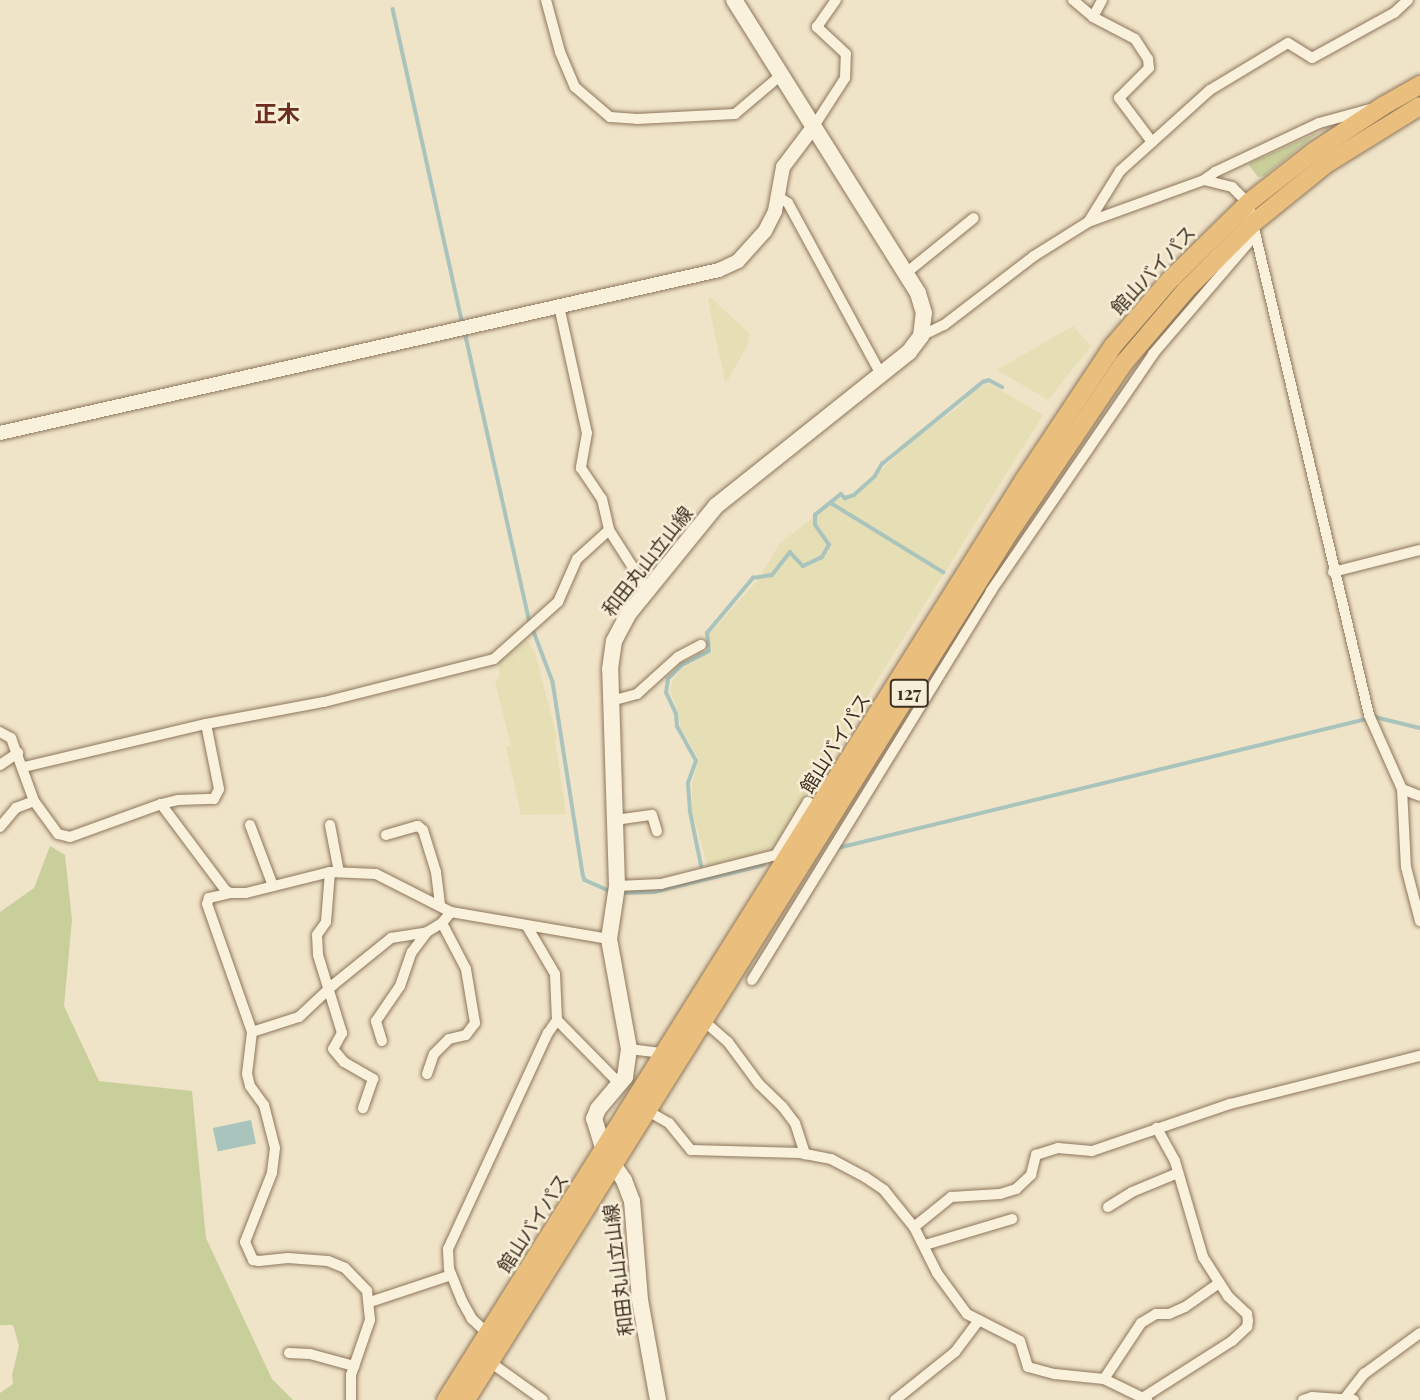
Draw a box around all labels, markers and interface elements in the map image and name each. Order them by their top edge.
district label: 正木 [254,99,300,127]
street label: 館山バイパス [1106,221,1200,319]
street label: 和田丸山立山線 [597,502,697,620]
road number: 127 [890,678,928,708]
street label: 館山バイパス [795,689,875,797]
street label: 館山バイパス [492,1169,574,1277]
street label: 和田丸山立山線 [599,1203,637,1337]

